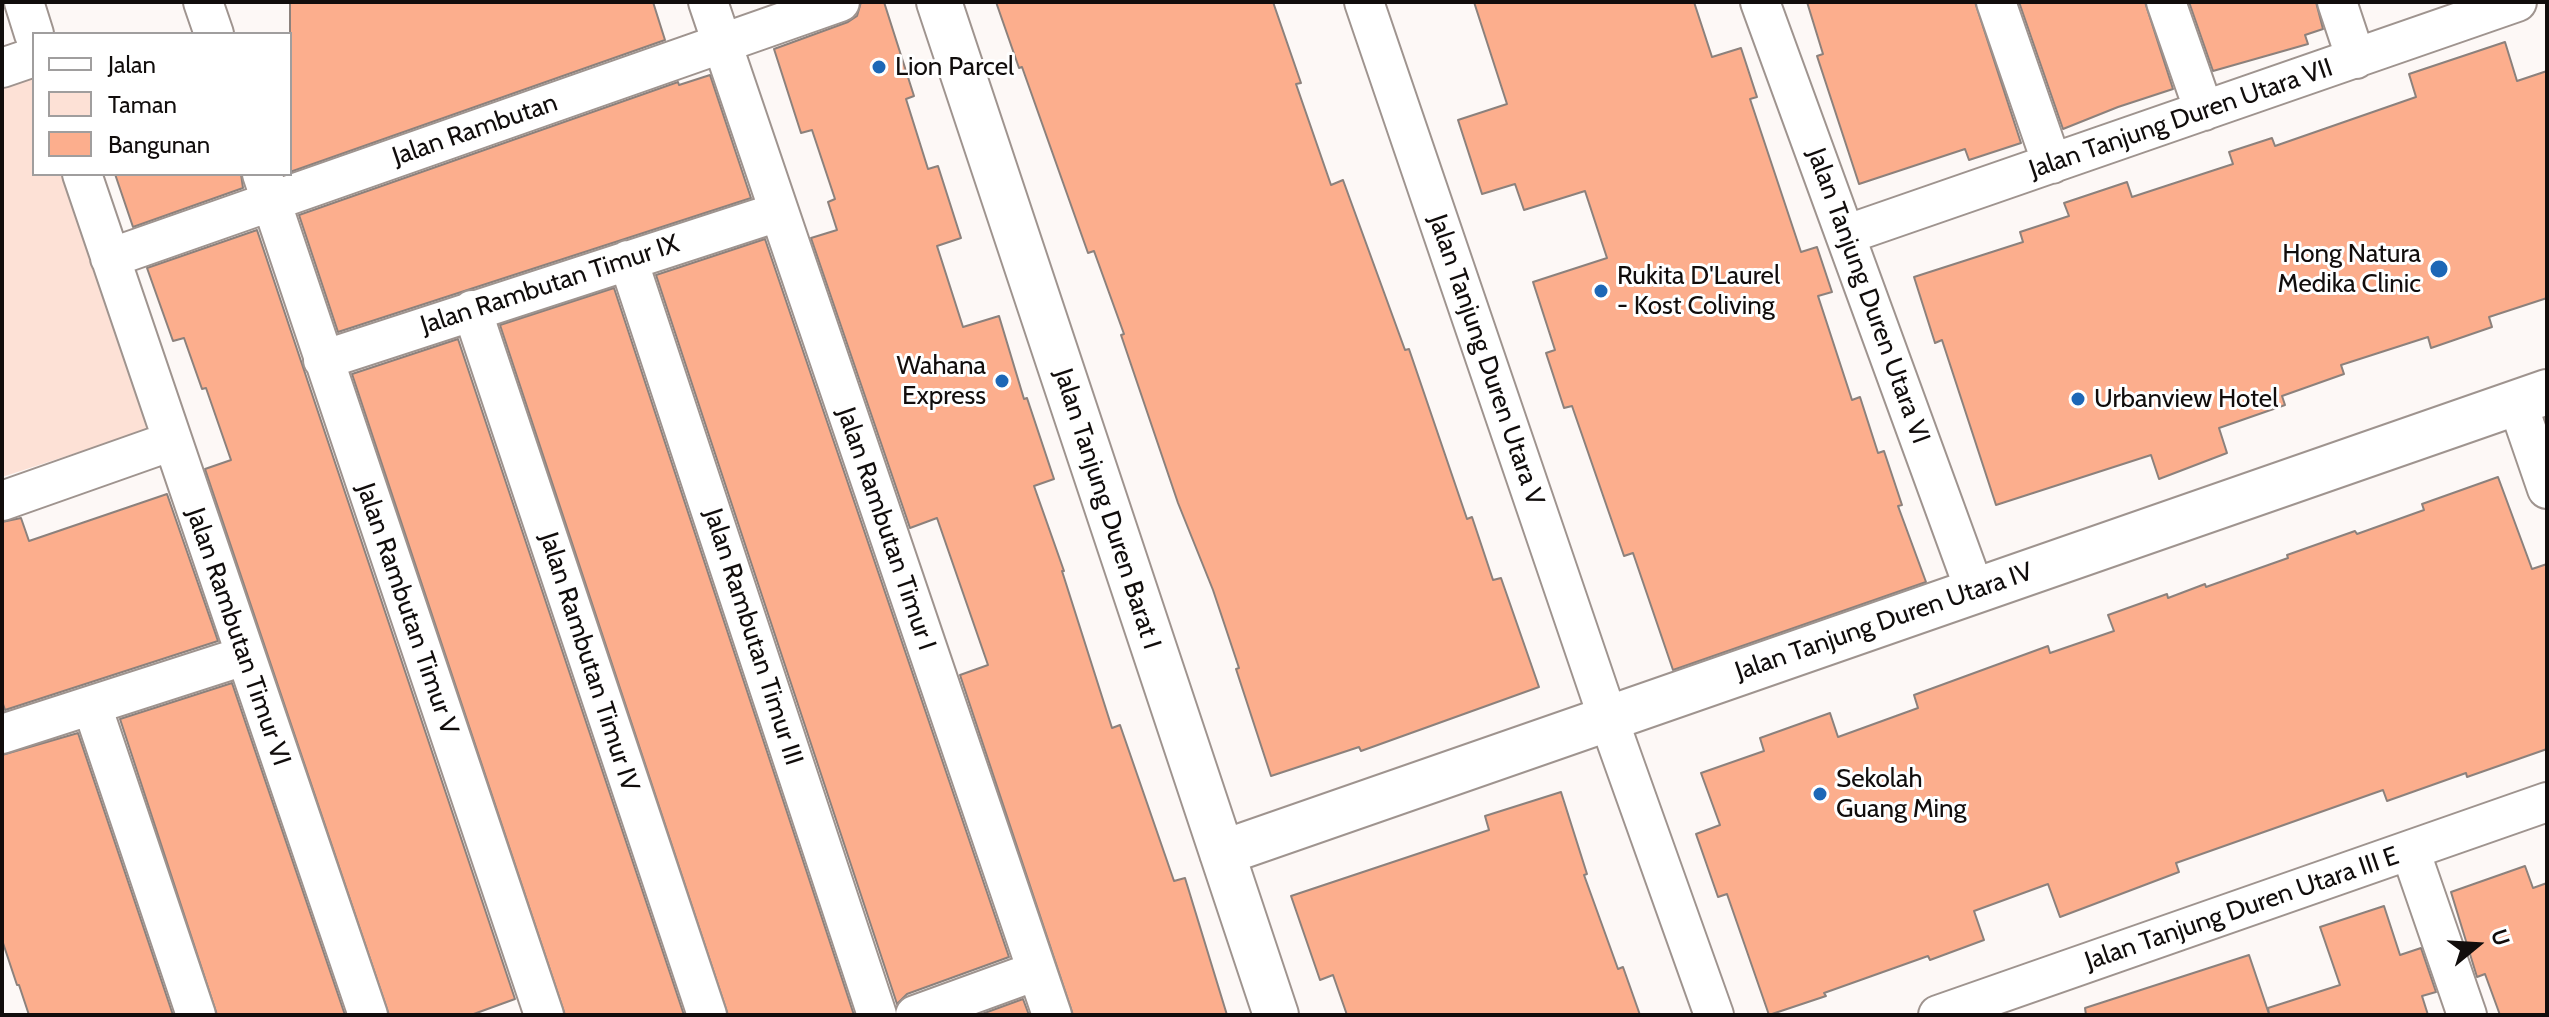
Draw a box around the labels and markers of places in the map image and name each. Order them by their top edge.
place label: Lion Parcel [895,51,1014,83]
marker: Lion Parcel [870,58,888,76]
place label: Hong Natura Medika Clinic [2278,238,2421,300]
marker: Hong Natura Medika Clinic [2428,258,2450,280]
place label: Rukita D'Laurel - Kost Coliving [1617,260,1780,322]
marker: Rukita D'Laurel - Kost Coliving [1592,282,1610,300]
place label: Wahana Express [896,350,986,412]
marker: Wahana Express [993,372,1011,390]
place label: Urbanview Hotel [2094,383,2278,415]
marker: Urbanview Hotel [2069,390,2087,408]
place label: Sekolah Guang Ming [1836,763,1967,824]
marker: Sekolah Guang Ming [1811,785,1829,803]

